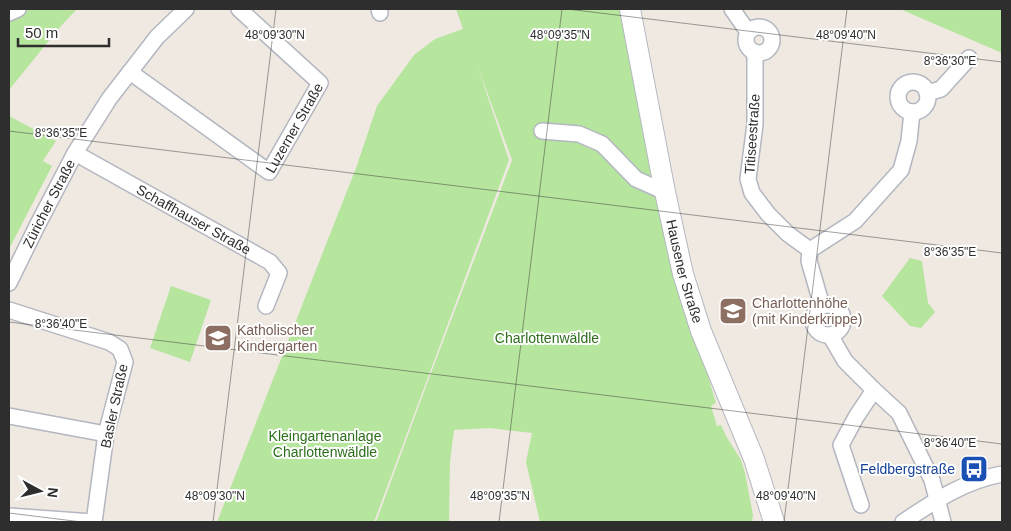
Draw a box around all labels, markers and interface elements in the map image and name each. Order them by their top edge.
scale bar [18,15,109,47]
text: 50 m [25,24,58,41]
text: 48°09'30"N [245,28,305,42]
text: 48°09'35"N [530,28,590,42]
text: 48°09'40"N [816,28,876,42]
text: 8°36'30"E [924,54,976,68]
street label: Luzerner Straße [262,80,326,176]
street label: Titiseestraße [741,93,763,175]
text: 8°36'35"E [35,126,87,140]
street label: Züricher Straße [20,156,78,250]
street label: Schaffhauser Straße [134,181,254,258]
street label: Hausener Straße [663,218,706,325]
text: 8°36'35"E [924,245,976,259]
place label: Charlottenhöhe (mit Kinderkrippe) [752,295,862,327]
school or university icon: Charlottenhöhe (mit Kinderkrippe) [718,296,748,326]
text: 8°36'40"E [35,317,87,331]
place label: Katholischer Kindergarten [237,322,317,354]
school or university icon: Katholischer Kindergarten [203,323,233,353]
park label: Charlottenwäldle [495,330,599,346]
street label: Basler Straße [97,362,131,450]
park label: Kleingartenanlage Charlottenwäldle [269,428,382,460]
text: 8°36'40"E [924,436,976,450]
bus stop icon: Feldbergstraße [959,454,989,484]
place label: Feldbergstraße [860,461,955,477]
north arrow [15,466,65,516]
text: N [44,487,61,499]
text: 48°09'30"N [185,489,245,503]
text: 48°09'35"N [470,489,530,503]
text: 48°09'40"N [756,489,816,503]

